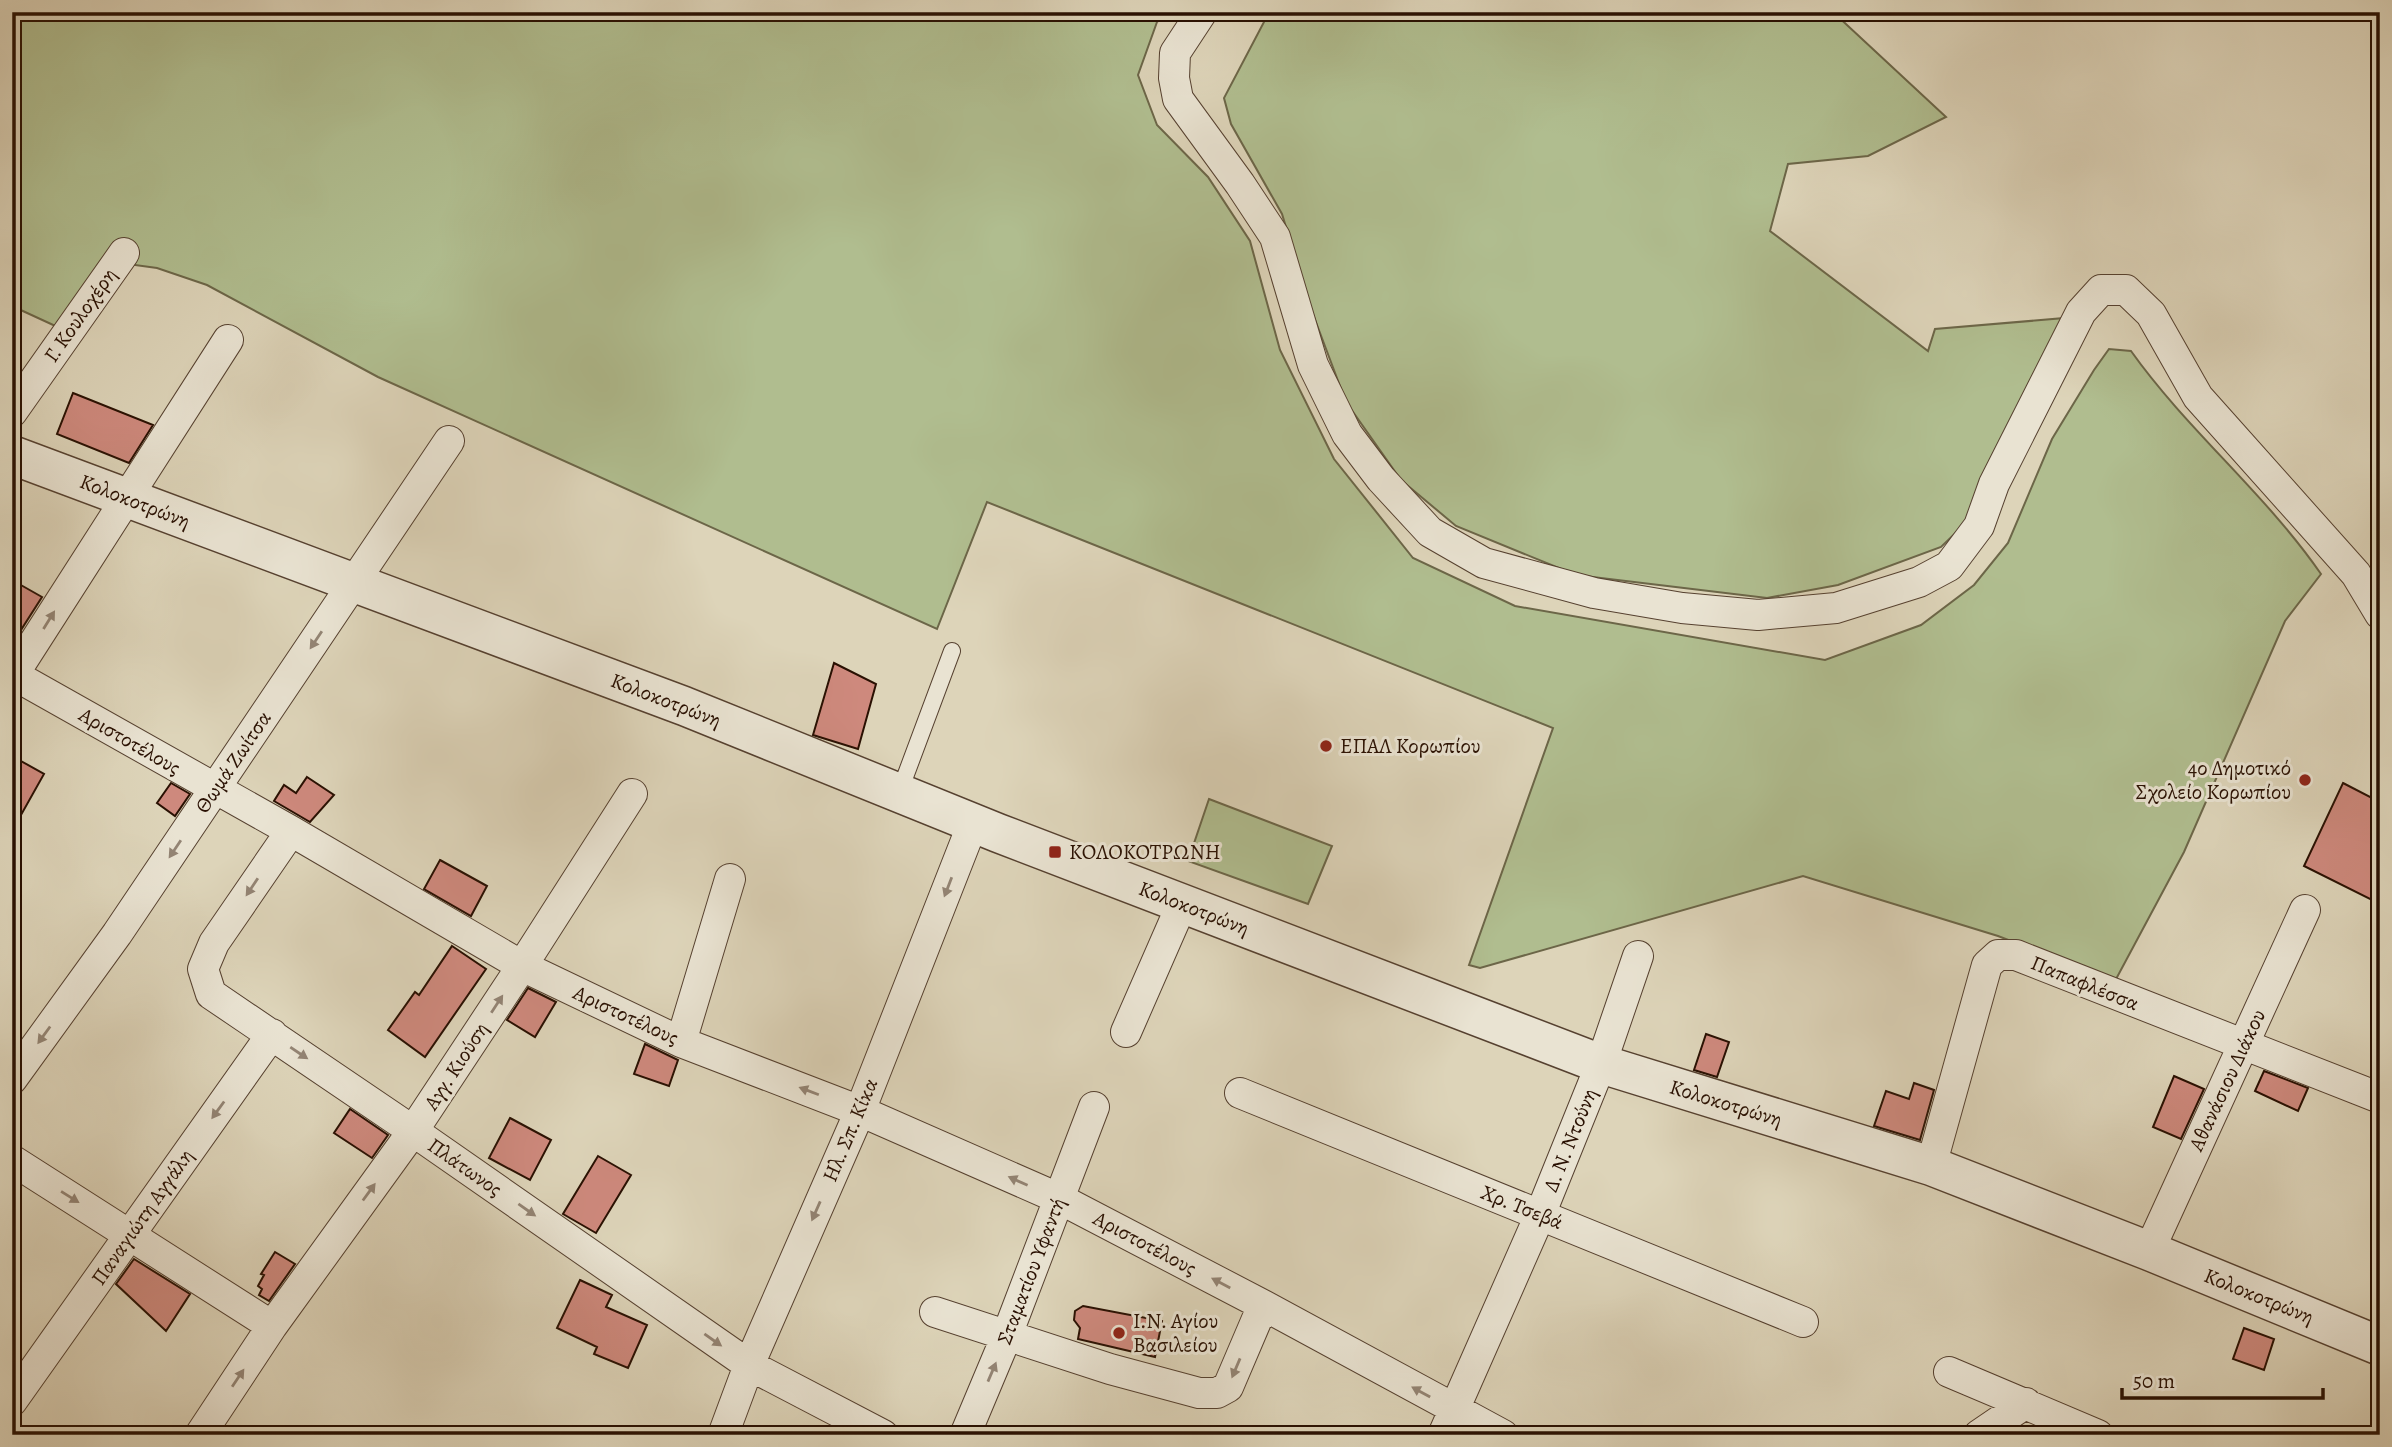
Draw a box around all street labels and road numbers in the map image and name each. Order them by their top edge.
street label: Γ. Κουλοχέρη [37,262,123,368]
street label: Κολοκοτρώνη [76,467,194,535]
street label: Κολοκοτρώνη [607,666,725,734]
street label: Αριστοτέλους [73,700,186,781]
street label: Θωμά Ζωίτσα [188,705,278,819]
street label: Κολοκοτρώνη [1135,874,1253,942]
street label: Παπαφλέσσα [2027,949,2143,1017]
street label: Αριστοτέλους [568,978,683,1052]
street label: Αθανάσιου Διάκου [2181,1005,2272,1156]
street label: Αγγ. Κιούση [417,1017,495,1116]
street label: Κολοκοτρώνη [1666,1073,1786,1133]
street label: Ηλ. Σπ. Κίκα [816,1074,884,1186]
street label: Δ. Ν. Ντούνη [1537,1084,1603,1196]
street label: Πλάτωνος [422,1131,508,1203]
street label: Παναγιώτη Αγγάλη [84,1143,200,1291]
street label: Χρ. Τσεβά [1477,1178,1567,1236]
street label: Σταματίου Υφαντή [990,1194,1072,1348]
street label: Αριστοτέλους [1088,1204,1201,1282]
street label: Κολοκοτρώνη [2200,1261,2318,1331]

